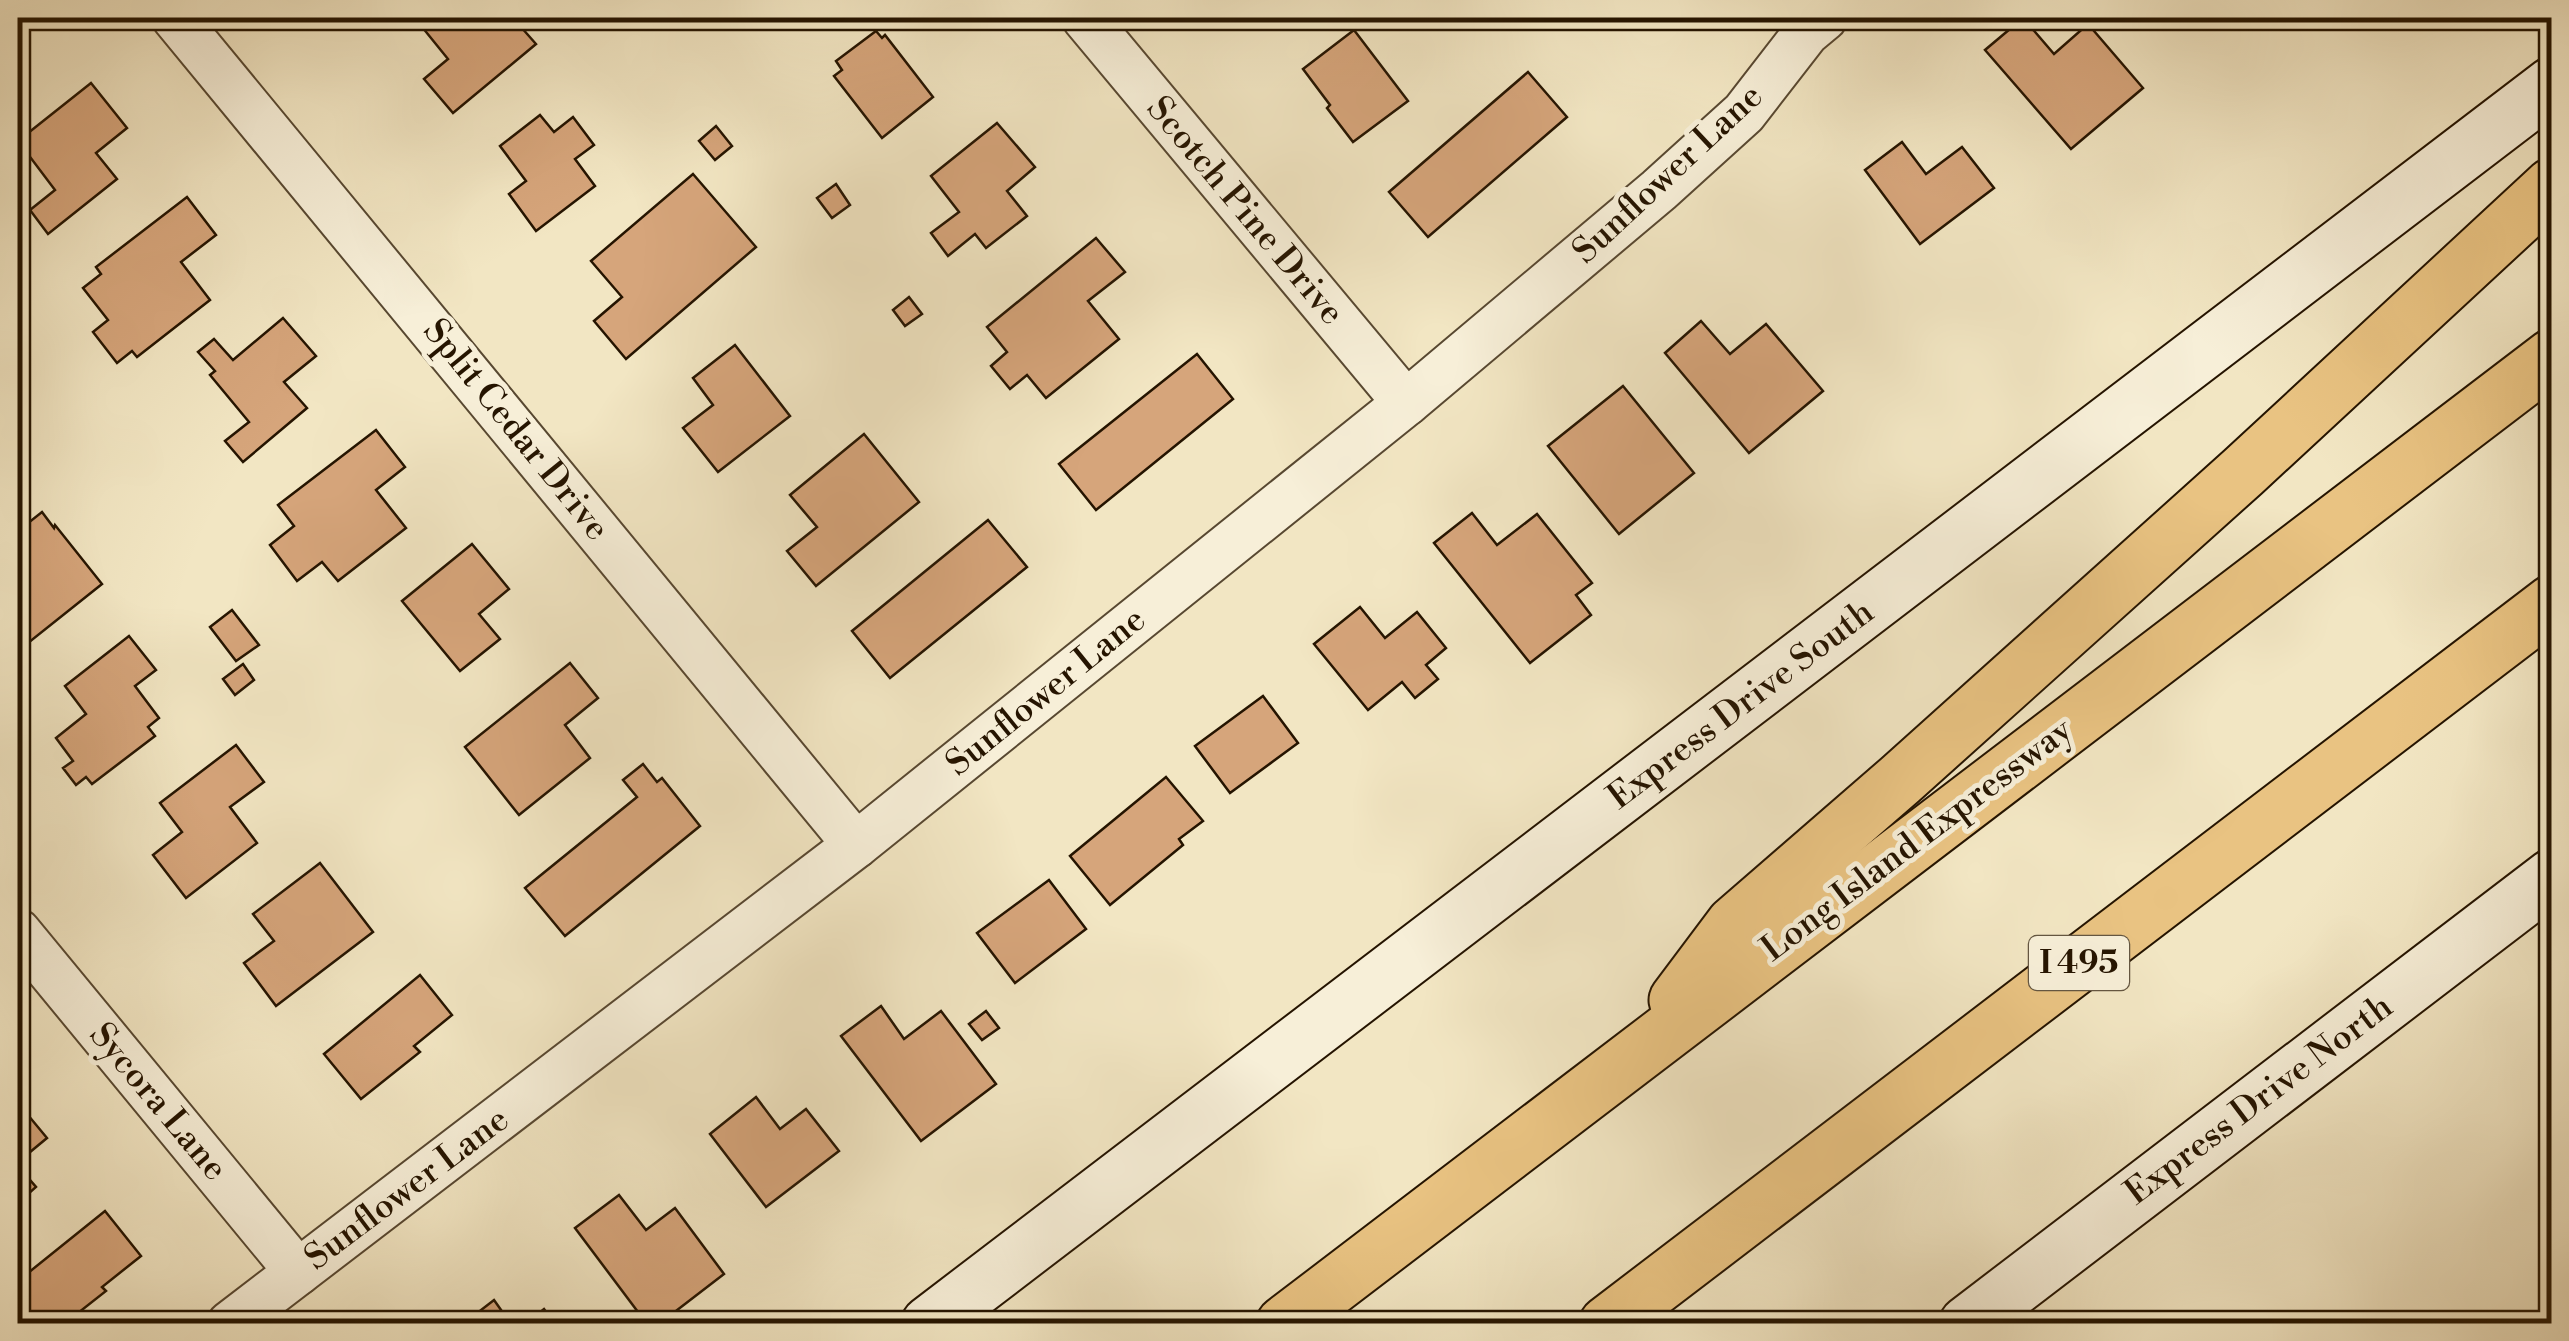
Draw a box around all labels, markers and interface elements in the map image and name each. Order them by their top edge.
street label: Sunflower Lane [1564,75,1772,273]
street label: Scotch Pine Drive [1137,88,1353,334]
street label: Split Cedar Drive [414,311,618,549]
street label: Express Drive South [1599,591,1883,819]
street label: Sunflower Lane [938,598,1154,786]
street label: Long Island Expressway [1753,708,2082,971]
road number: I 495 [2029,936,2129,990]
street label: Express Drive North [2117,985,2401,1215]
street label: Sycora Lane [80,1014,236,1190]
street label: Sunflower Lane [296,1098,518,1280]

